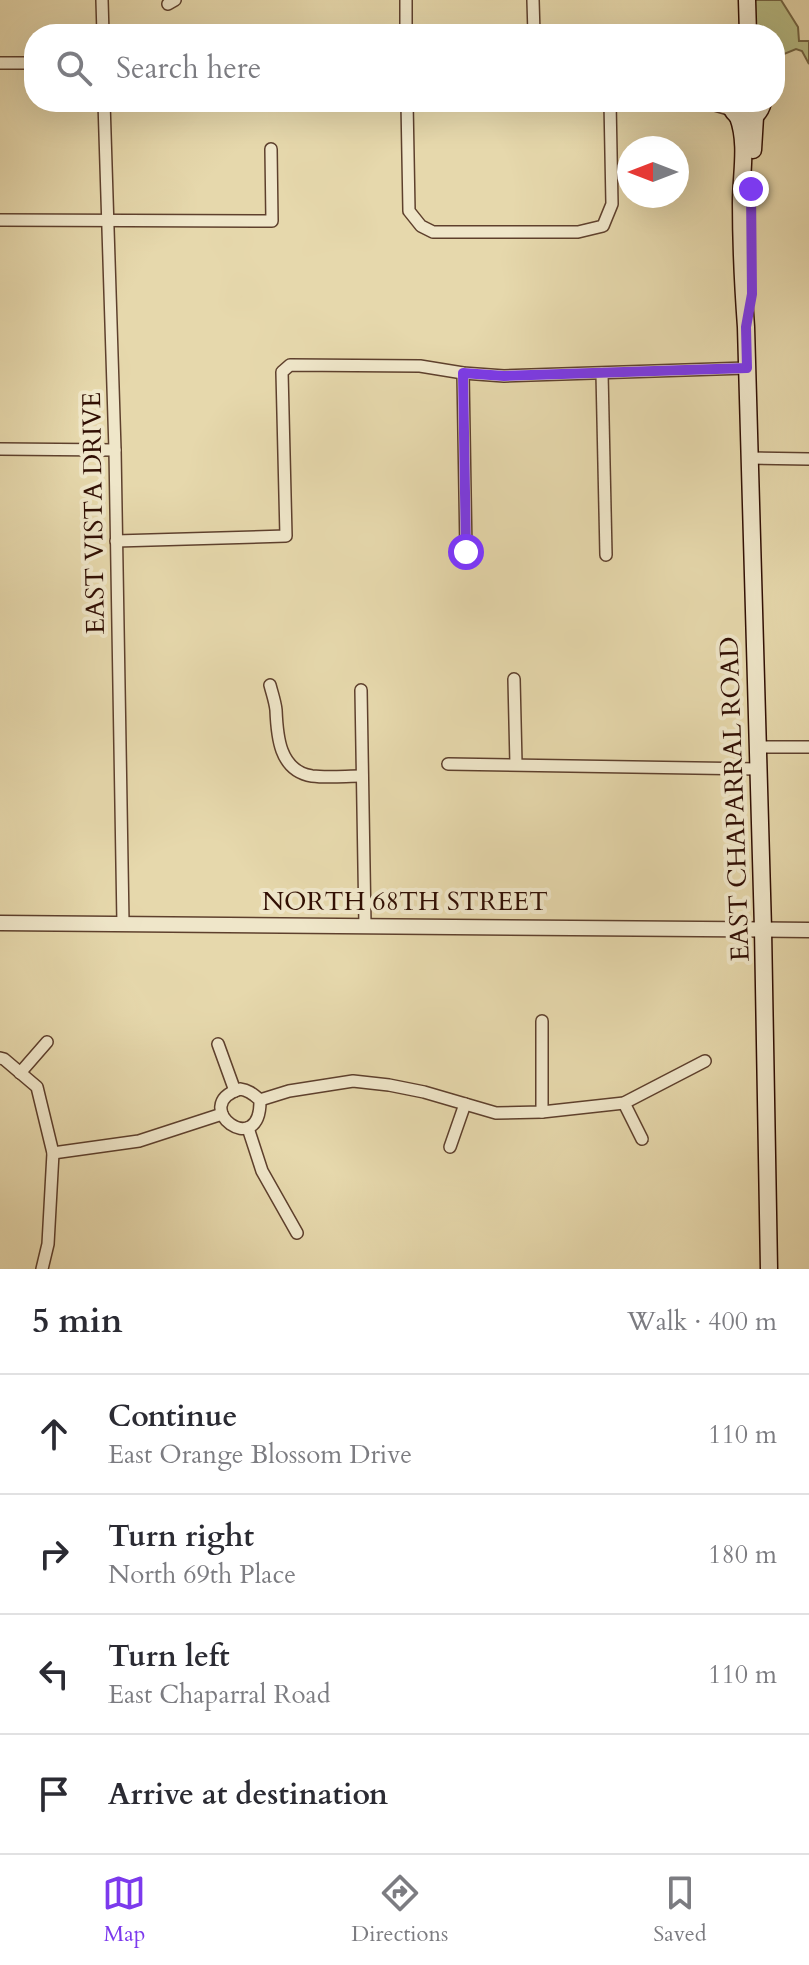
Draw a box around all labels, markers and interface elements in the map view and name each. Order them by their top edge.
search box [24,24,785,112]
icon: search [52,46,96,90]
text: Search here [116,48,261,89]
north arrow [617,136,689,208]
route end [733,171,769,207]
street label: EAST VISTA DRIVE [74,392,113,634]
route start [448,534,484,570]
street label: EAST CHAPARRAL ROAD [711,636,758,962]
street label: NORTH 68TH STREET [262,884,548,919]
text: 5 min [32,1298,123,1344]
text: Walk · 400 m [627,1304,777,1339]
text: Continue [108,1396,237,1437]
icon: ahead [32,1412,76,1456]
text: 110 m [708,1417,777,1452]
text: East Orange Blossom Drive [108,1437,412,1472]
text: Turn right [108,1516,254,1557]
icon: right [32,1532,76,1576]
text: 180 m [708,1537,777,1572]
text: North 69th Place [108,1557,296,1592]
text: Turn left [108,1636,230,1677]
icon: left [32,1652,76,1696]
text: 110 m [708,1657,777,1692]
text: East Chaparral Road [108,1677,331,1712]
icon: arrive [32,1772,76,1816]
text: Arrive at destination [108,1774,388,1815]
tab: Map [102,1871,146,1949]
tab: Directions [351,1871,448,1949]
tab: Saved [653,1871,707,1949]

